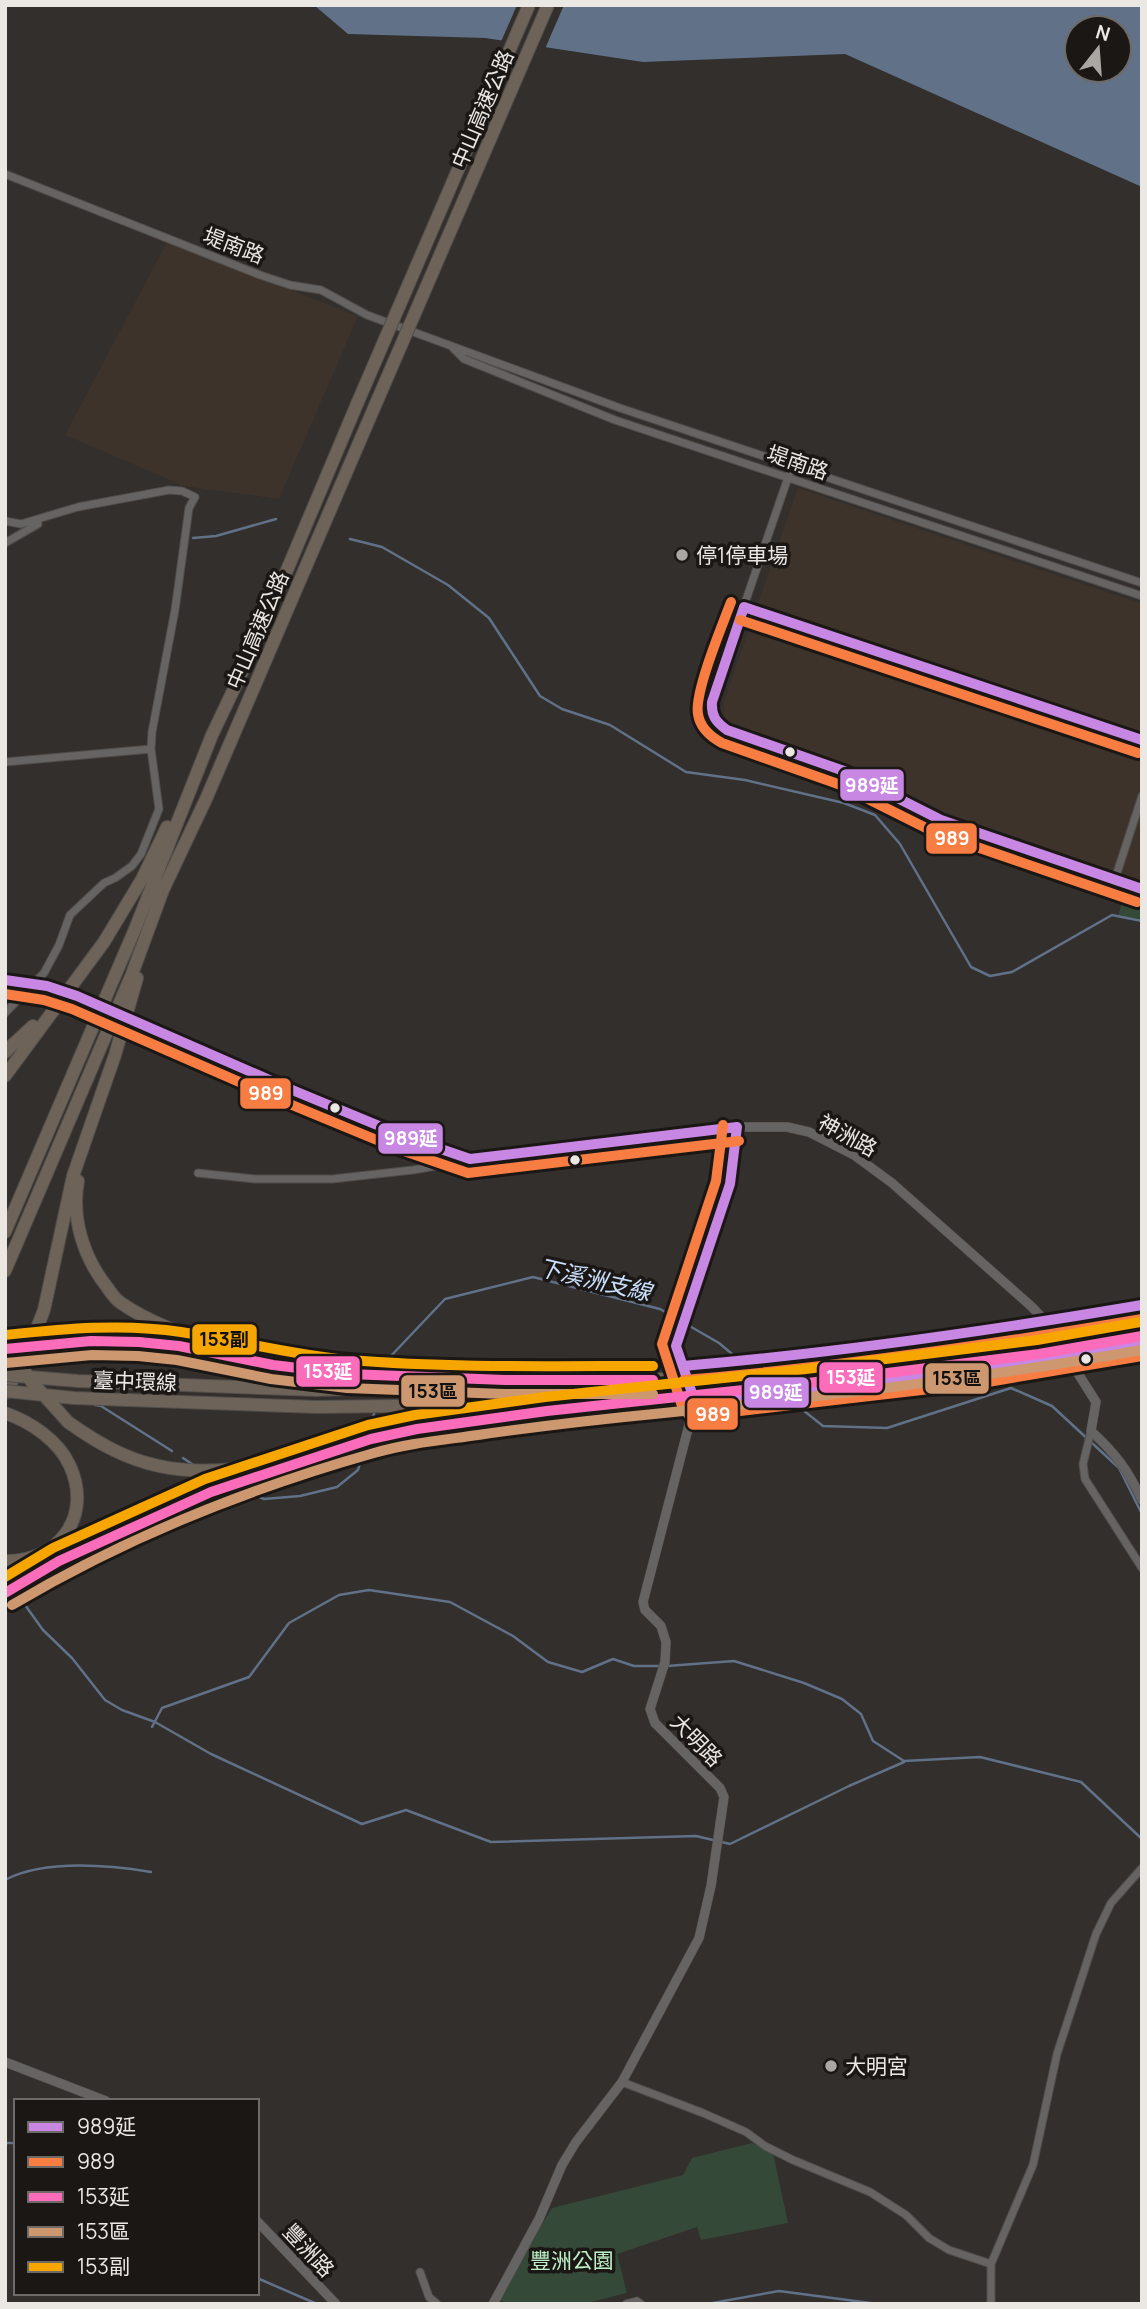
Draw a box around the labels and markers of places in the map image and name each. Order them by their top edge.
place label: 停1停車場 [696,541,788,569]
marker: 停1停車場 [674,547,690,563]
unlabelled marker [783,745,797,759]
unlabelled marker [328,1101,342,1115]
unlabelled marker [568,1153,582,1167]
unlabelled marker [1079,1352,1093,1366]
place label: 大明宮 [845,2052,908,2080]
marker: 大明宮 [823,2058,839,2074]

